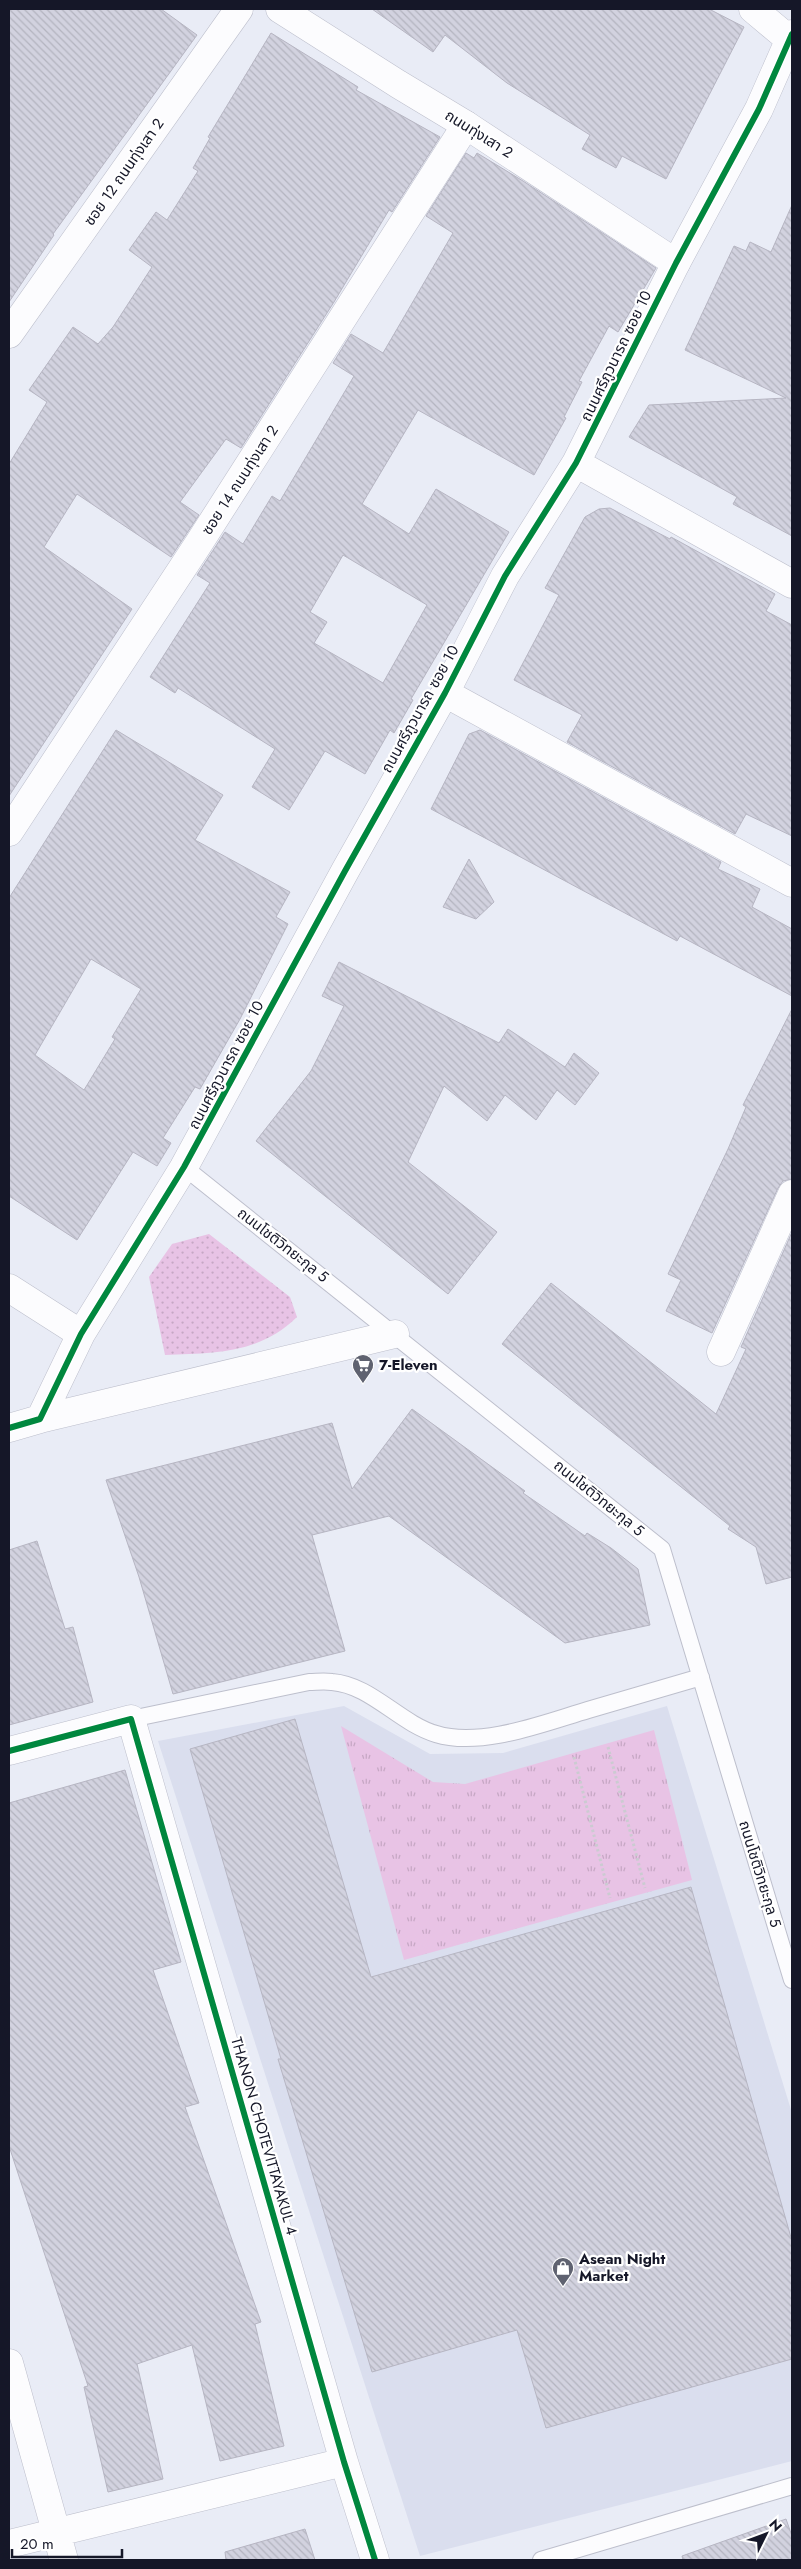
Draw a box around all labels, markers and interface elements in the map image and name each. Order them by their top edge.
street label: ถนนทุ่งเสา 2 [441,104,517,164]
street label: ซอย 12 ถนนทุ่งเสา 2 [79,114,169,230]
street label: ถนนศรีภูวนารถ ซอย 10 [575,287,657,425]
street label: ซอย 14 ถนนทุ่งเสา 2 [196,421,284,539]
street label: ถนนศรีภูวนารถ ซอย 10 [376,641,464,777]
street label: ถนนศรีภูวนารถ ซอย 10 [183,997,269,1133]
street label: ถนนโชติวิทยะกุล 5 [233,1202,333,1288]
supermarket icon: 7-Eleven [351,1353,375,1384]
place label: 7-Eleven [379,1354,438,1376]
street label: ถนนโชติวิทยะกุล 5 [549,1455,649,1541]
street label: ถนนโชติวิทยะกุล 5 [733,1818,787,1930]
street label: THANON CHOTEVITTAYAKUL 4 [225,2035,303,2238]
place label: Asean Night Market [578,2248,665,2287]
shop icon: Asean Night Market [551,2256,575,2287]
north arrow [741,2509,791,2559]
text: N [765,2514,787,2536]
scale bar [12,2526,122,2558]
text: 20 m [20,2533,54,2555]

